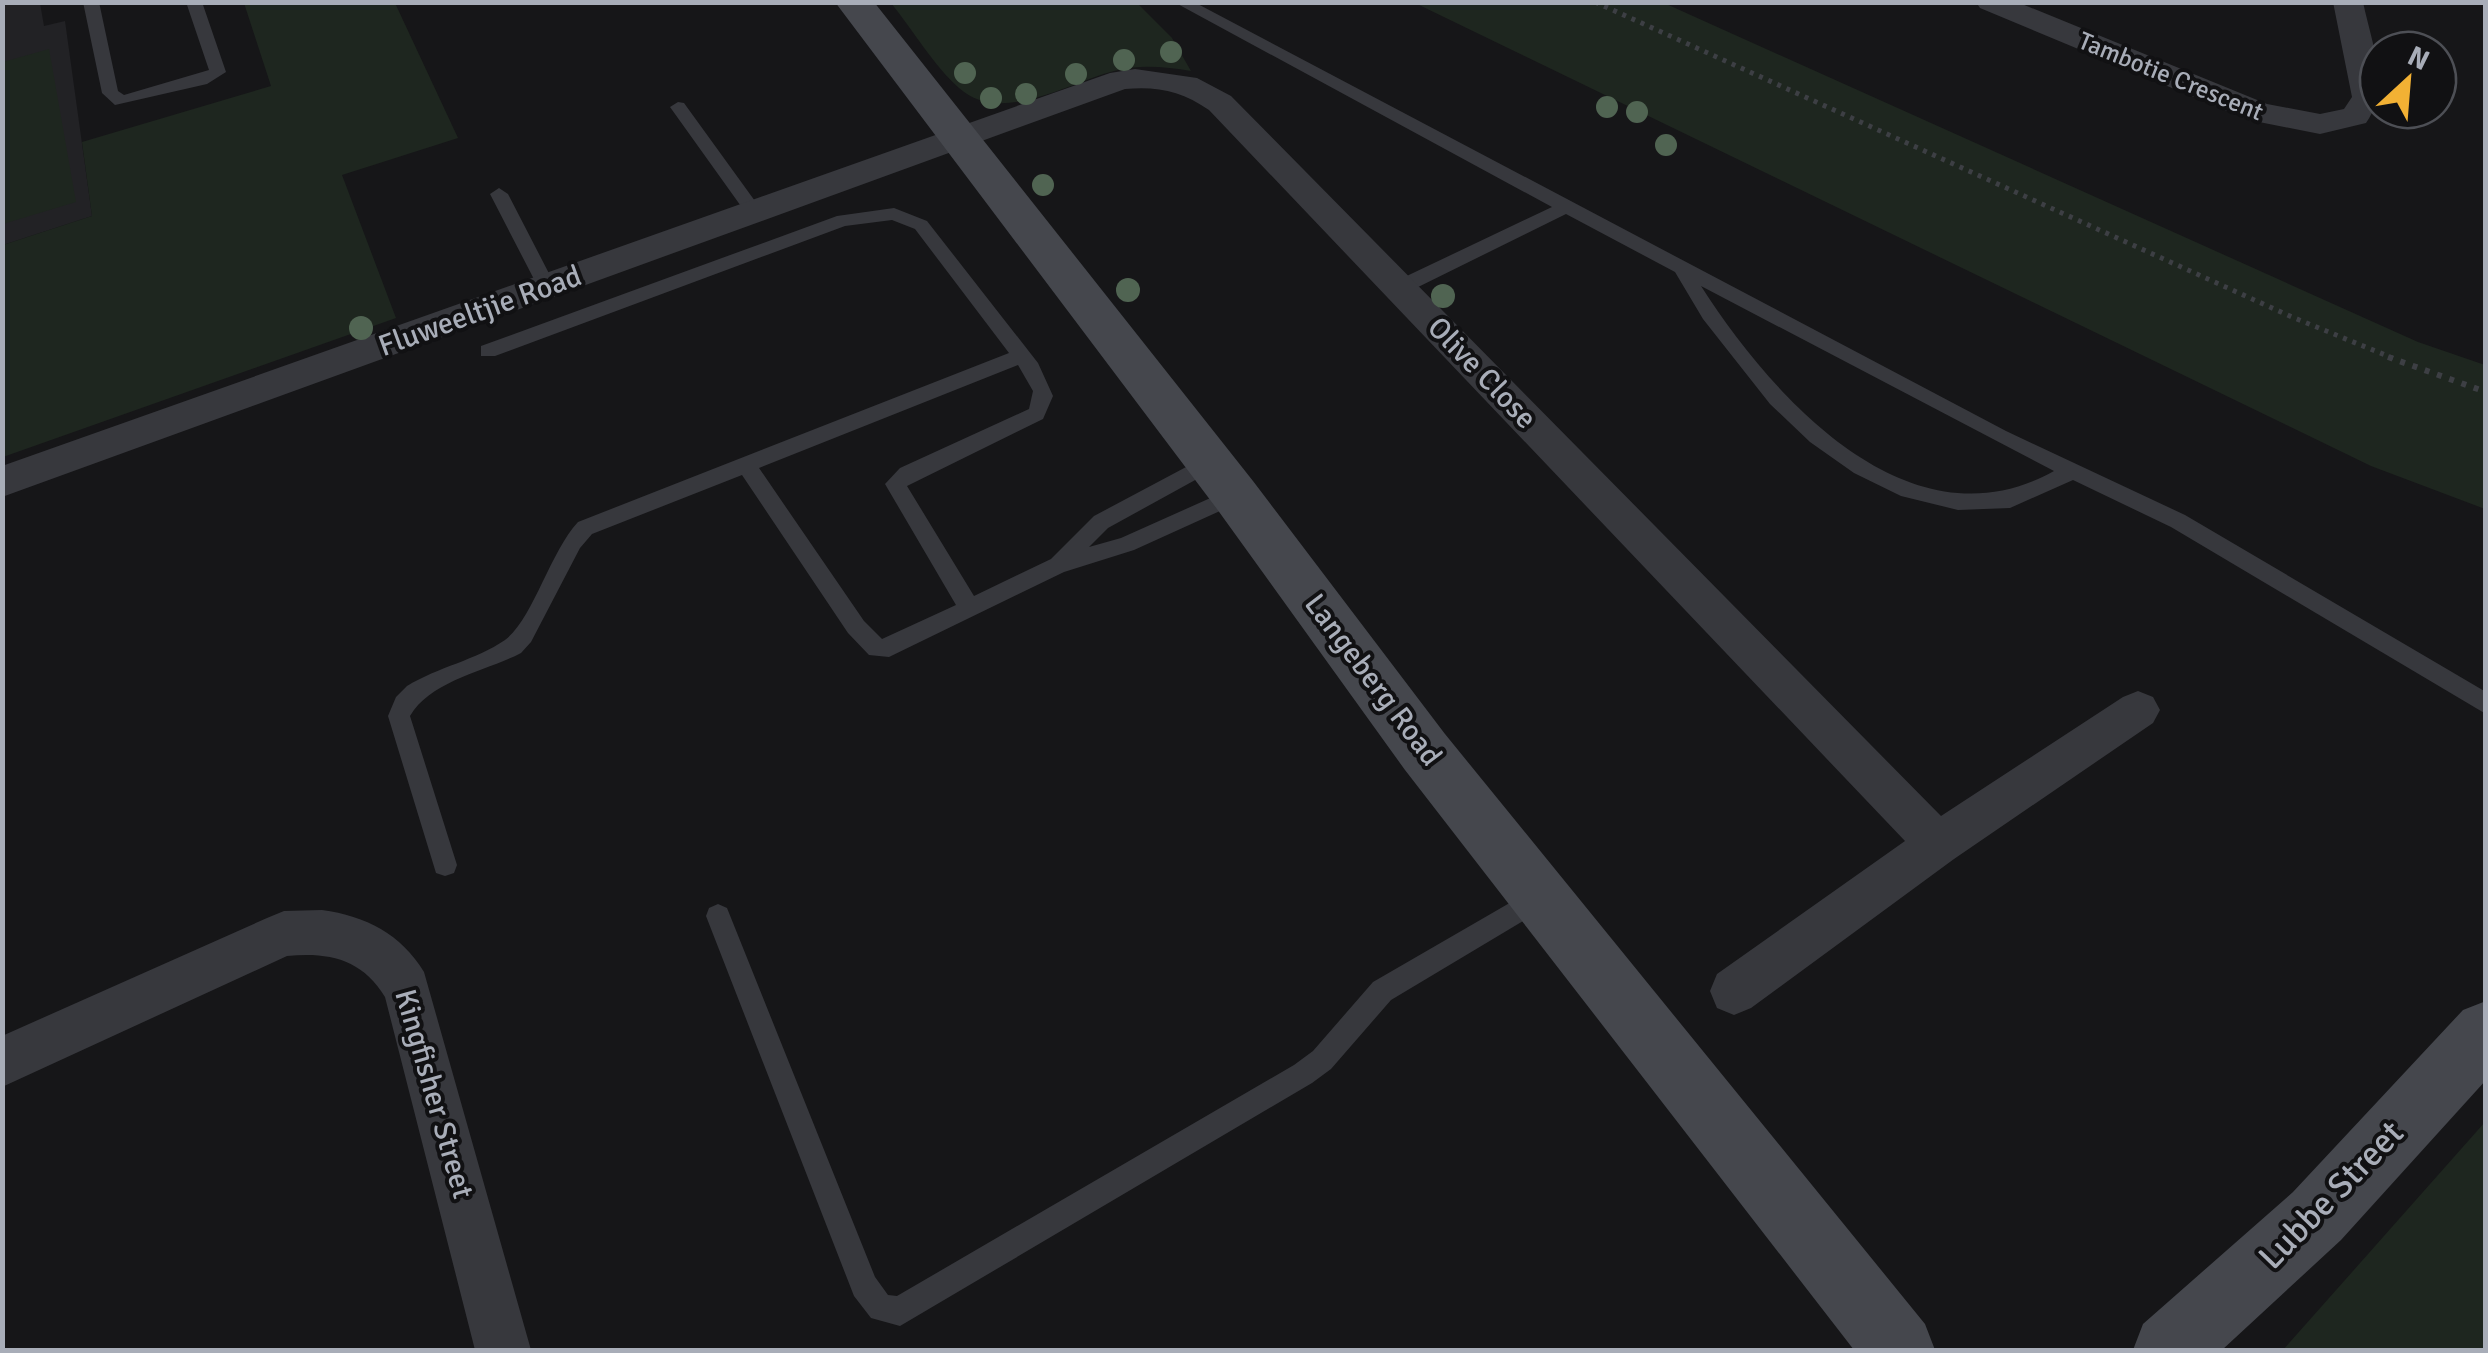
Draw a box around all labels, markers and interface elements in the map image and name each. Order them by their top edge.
street label: Tambotie Crescent [2074,25,2268,127]
north arrow [2358,30,2458,130]
text: N [2402,39,2435,78]
street label: Fluweeltjie Road [374,257,586,365]
street label: Olive Close [1420,309,1544,437]
street label: Langeberg Road [1296,587,1450,773]
street label: Kingfisher Street [386,985,482,1203]
street label: Lubbe Street [2250,1112,2412,1278]

